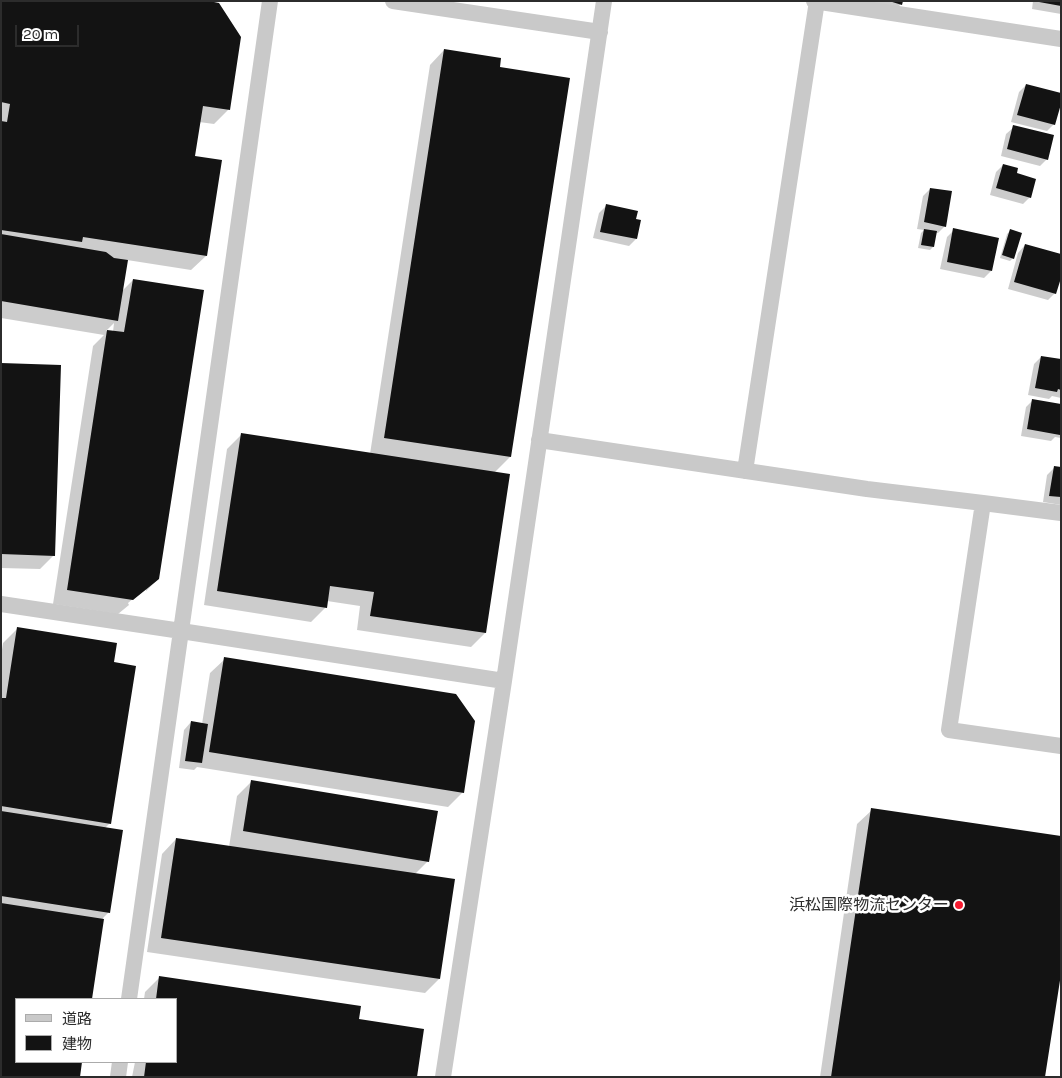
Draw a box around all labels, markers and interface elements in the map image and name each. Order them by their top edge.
scale bar [18,15,81,47]
text: 20 m [23,25,58,43]
place label: 浜松国際物流センター [789,895,949,915]
marker: 浜松国際物流センター [953,899,965,911]
legend [15,998,178,1063]
text: 道路 [62,1010,92,1028]
text: 建物 [62,1035,92,1053]

